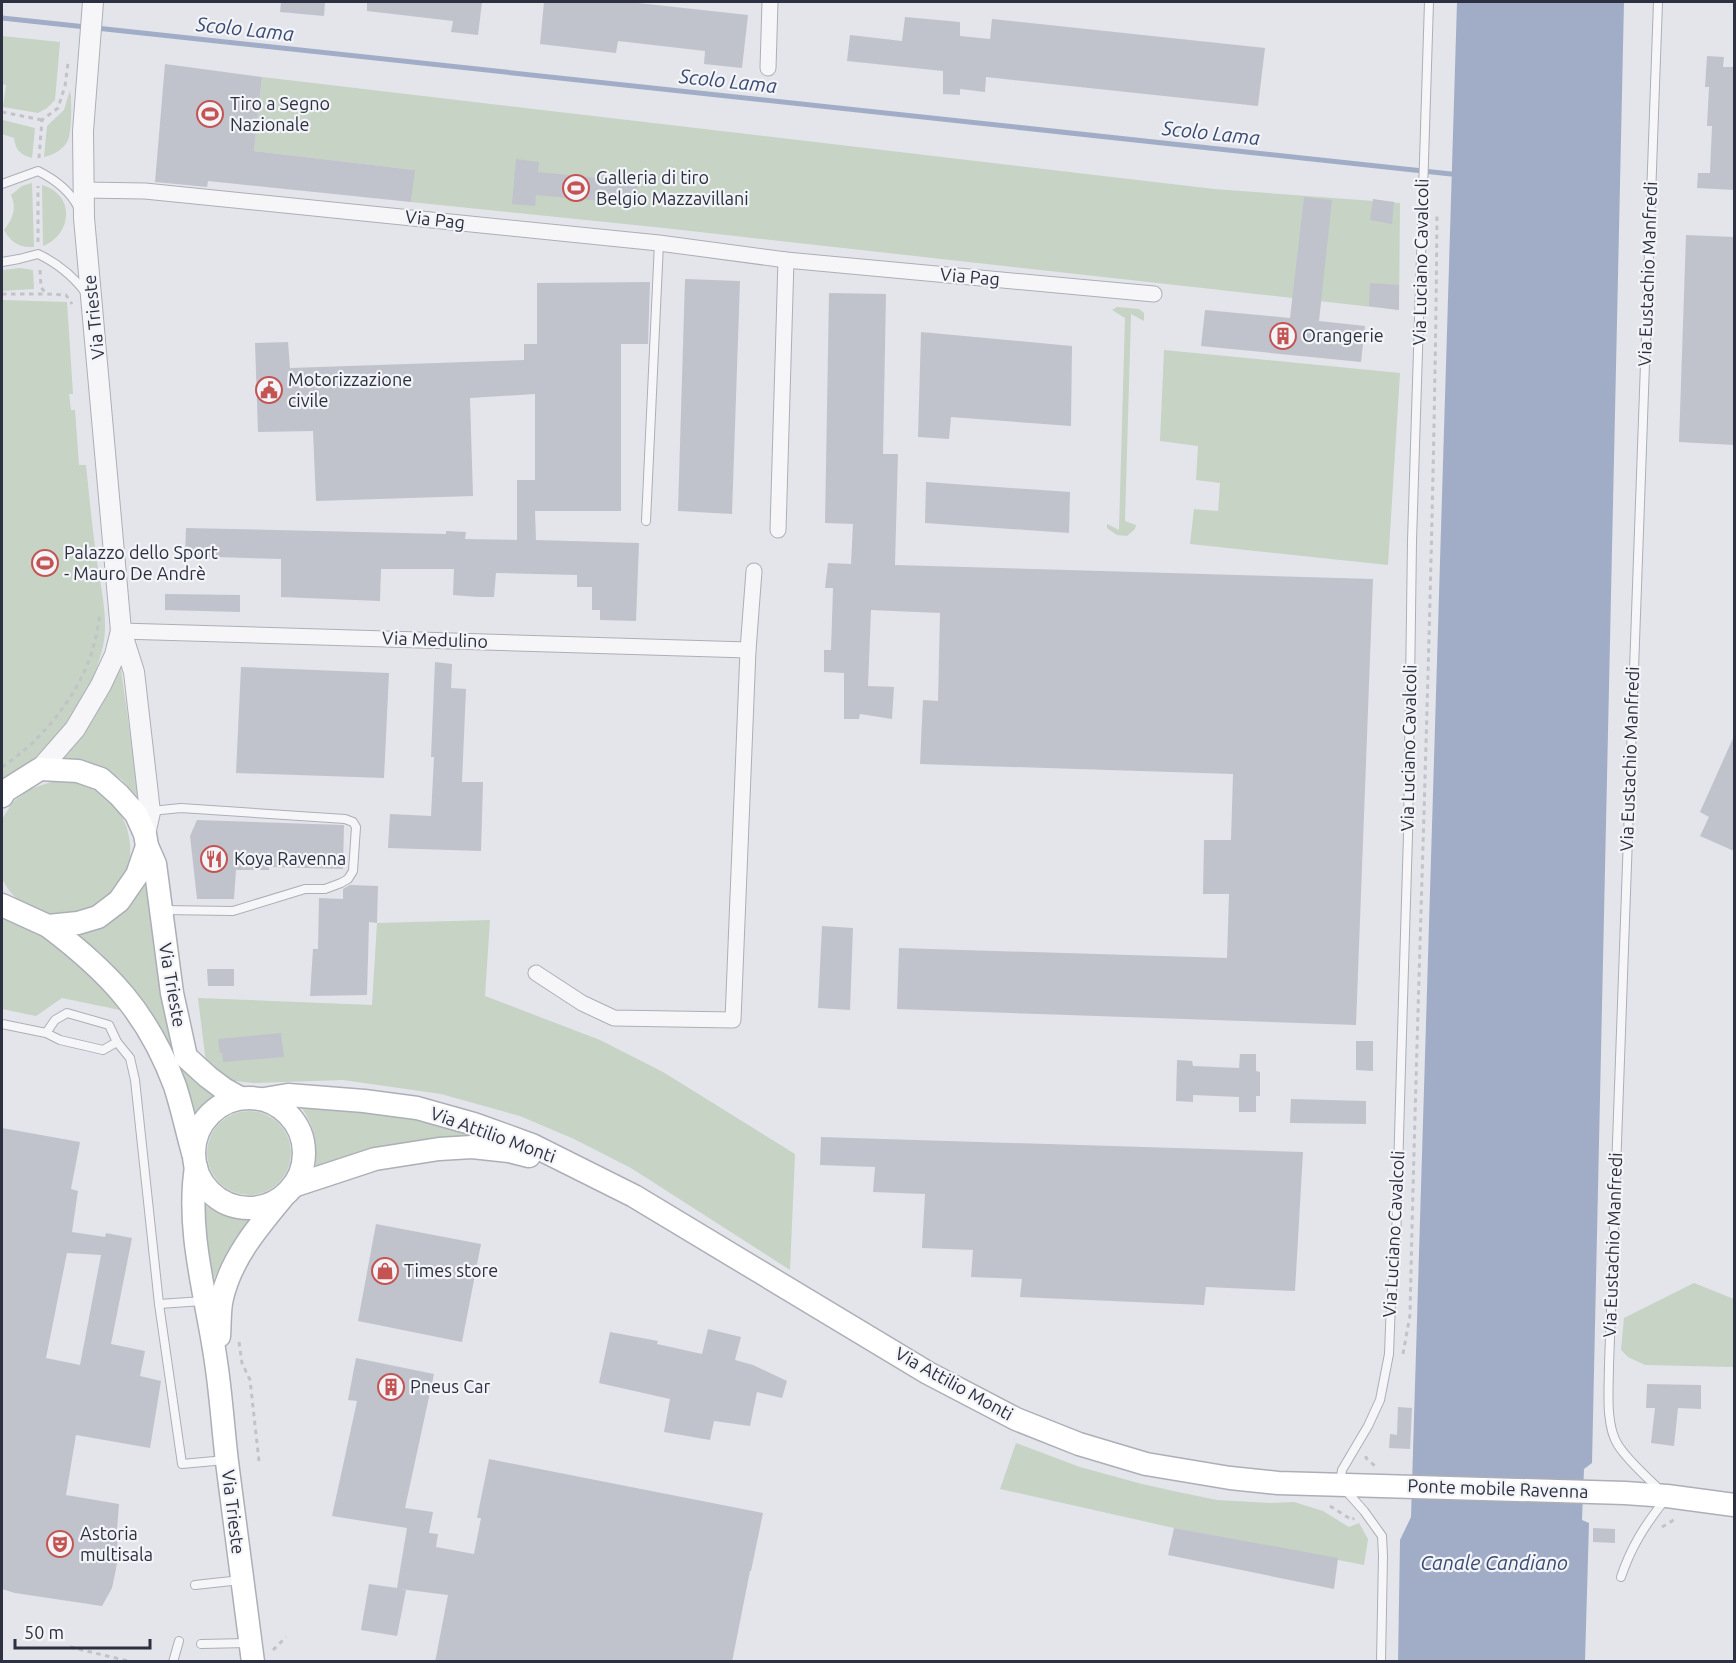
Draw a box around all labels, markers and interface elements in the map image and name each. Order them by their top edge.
water label: Scolo Lama [194,12,295,45]
water label: Scolo Lama [677,64,778,97]
place label: Tiro a Segno Nazionale [230,93,330,134]
sports icon: Tiro a Segno Nazionale [195,99,225,129]
water label: Scolo Lama [1160,116,1261,149]
place label: Galleria di tiro Belgio Mazzavillani [596,167,749,208]
sports icon: Galleria di tiro Belgio Mazzavillani [561,173,591,203]
street label: Via Luciano Cavalcoli [1409,178,1431,346]
street label: Via Eustachio Manfredi [1634,181,1660,367]
street label: Via Pag [404,206,466,232]
street label: Via Pag [939,263,1001,289]
street label: Via Trieste [79,274,107,360]
building icon: Orangerie [1268,321,1298,351]
place label: Orangerie [1302,325,1384,345]
place label: Motorizzazione civile [288,369,412,410]
public building icon: Motorizzazione civile [254,375,284,405]
place label: Palazzo dello Sport - Mauro De Andrè [64,542,218,583]
sports icon: Palazzo dello Sport - Mauro De Andrè [30,548,60,578]
street label: Via Medulino [382,627,488,651]
street label: Via Luciano Cavalcoli [1397,664,1419,832]
street label: Via Eustachio Manfredi [1616,666,1642,852]
restaurant icon: Koya Ravenna [199,844,229,874]
place label: Koya Ravenna [234,848,346,868]
street label: Via Trieste [156,941,190,1028]
street label: Via Attilio Monti [428,1102,559,1166]
street label: Via Luciano Cavalcoli [1379,1150,1407,1318]
street label: Via Eustachio Manfredi [1599,1152,1625,1338]
shop icon: Times store [370,1256,400,1286]
place label: Times store [404,1260,498,1280]
street label: Via Attilio Monti [892,1342,1017,1424]
building icon: Pneus Car [376,1372,406,1402]
place label: Pneus Car [410,1376,490,1396]
street label: Via Trieste [219,1468,249,1555]
street label: Ponte mobile Ravenna [1407,1475,1589,1501]
place label: Astoria multisala [80,1523,153,1564]
theatre icon: Astoria multisala [45,1529,75,1559]
water label: Canale Candiano [1420,1551,1568,1574]
scale bar [15,1612,150,1650]
text: 50 m [24,1622,64,1642]

